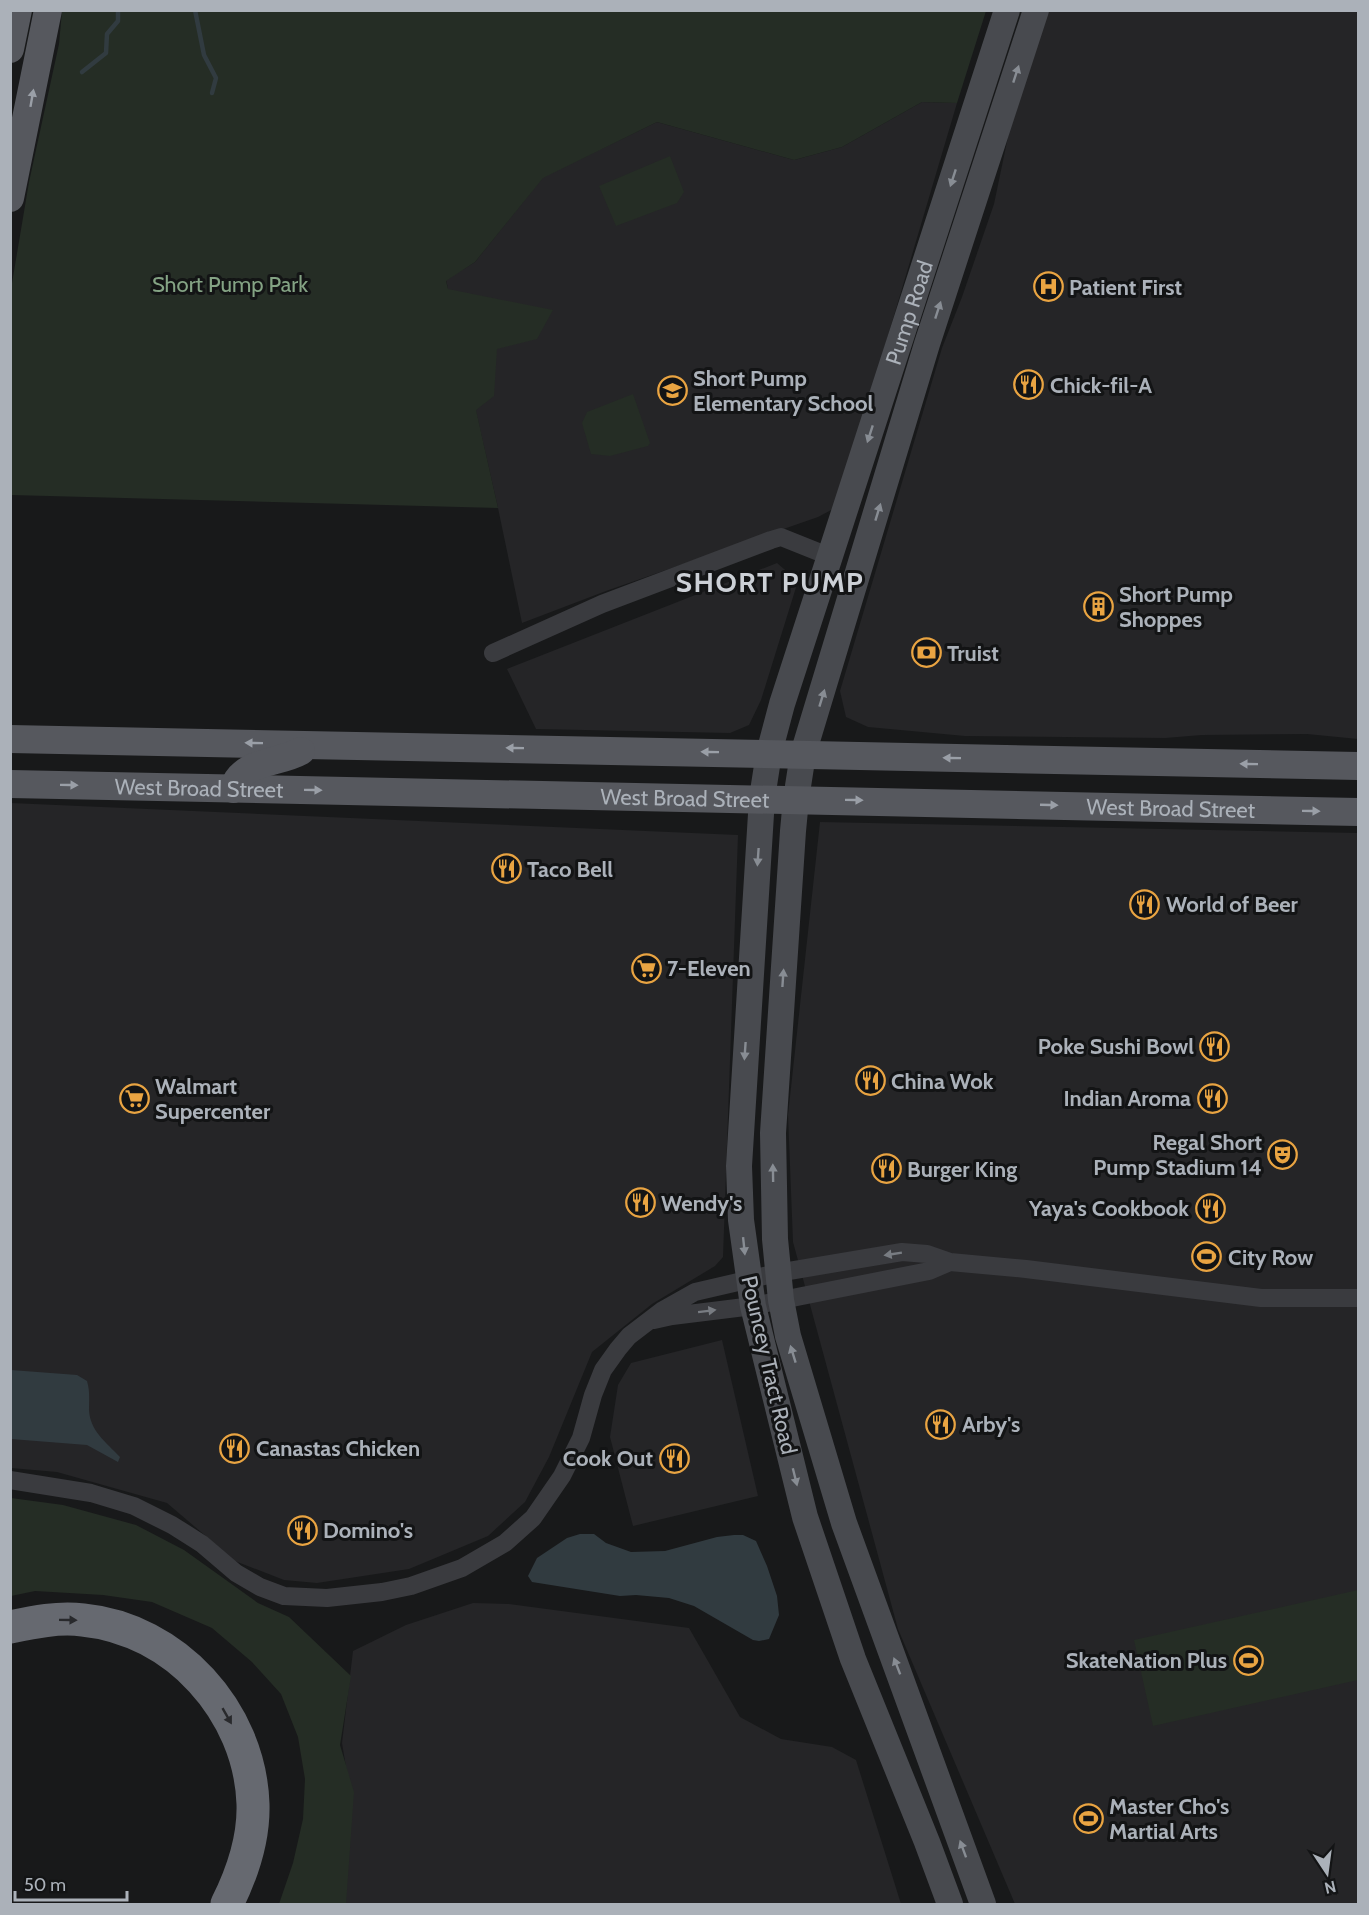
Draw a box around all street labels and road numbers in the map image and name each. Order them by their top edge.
street label: Pump Road [879,257,938,368]
street label: West Broad Street [114,773,284,803]
street label: West Broad Street [600,783,770,813]
street label: West Broad Street [1086,793,1256,823]
street label: Pouncey Tract Road [735,1273,803,1457]

